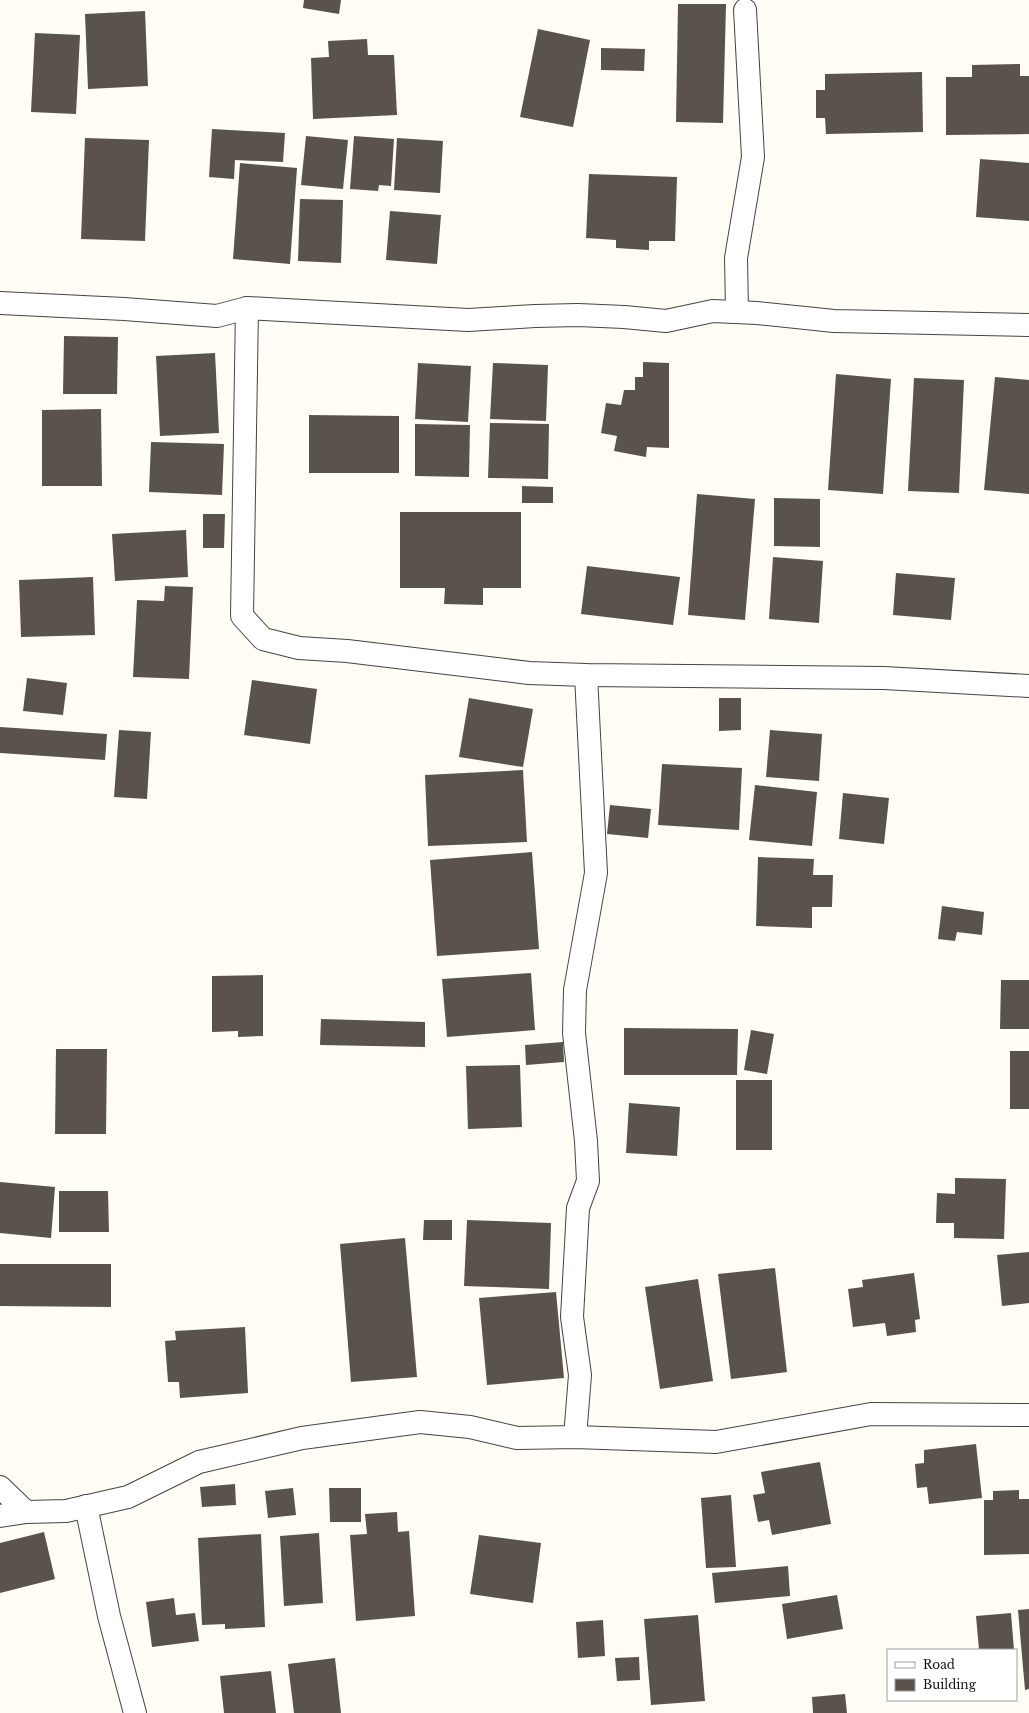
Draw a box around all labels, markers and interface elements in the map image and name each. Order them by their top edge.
legend [887,1649,1017,1701]
text: Road [923,1657,955,1672]
text: Building [923,1677,977,1692]

